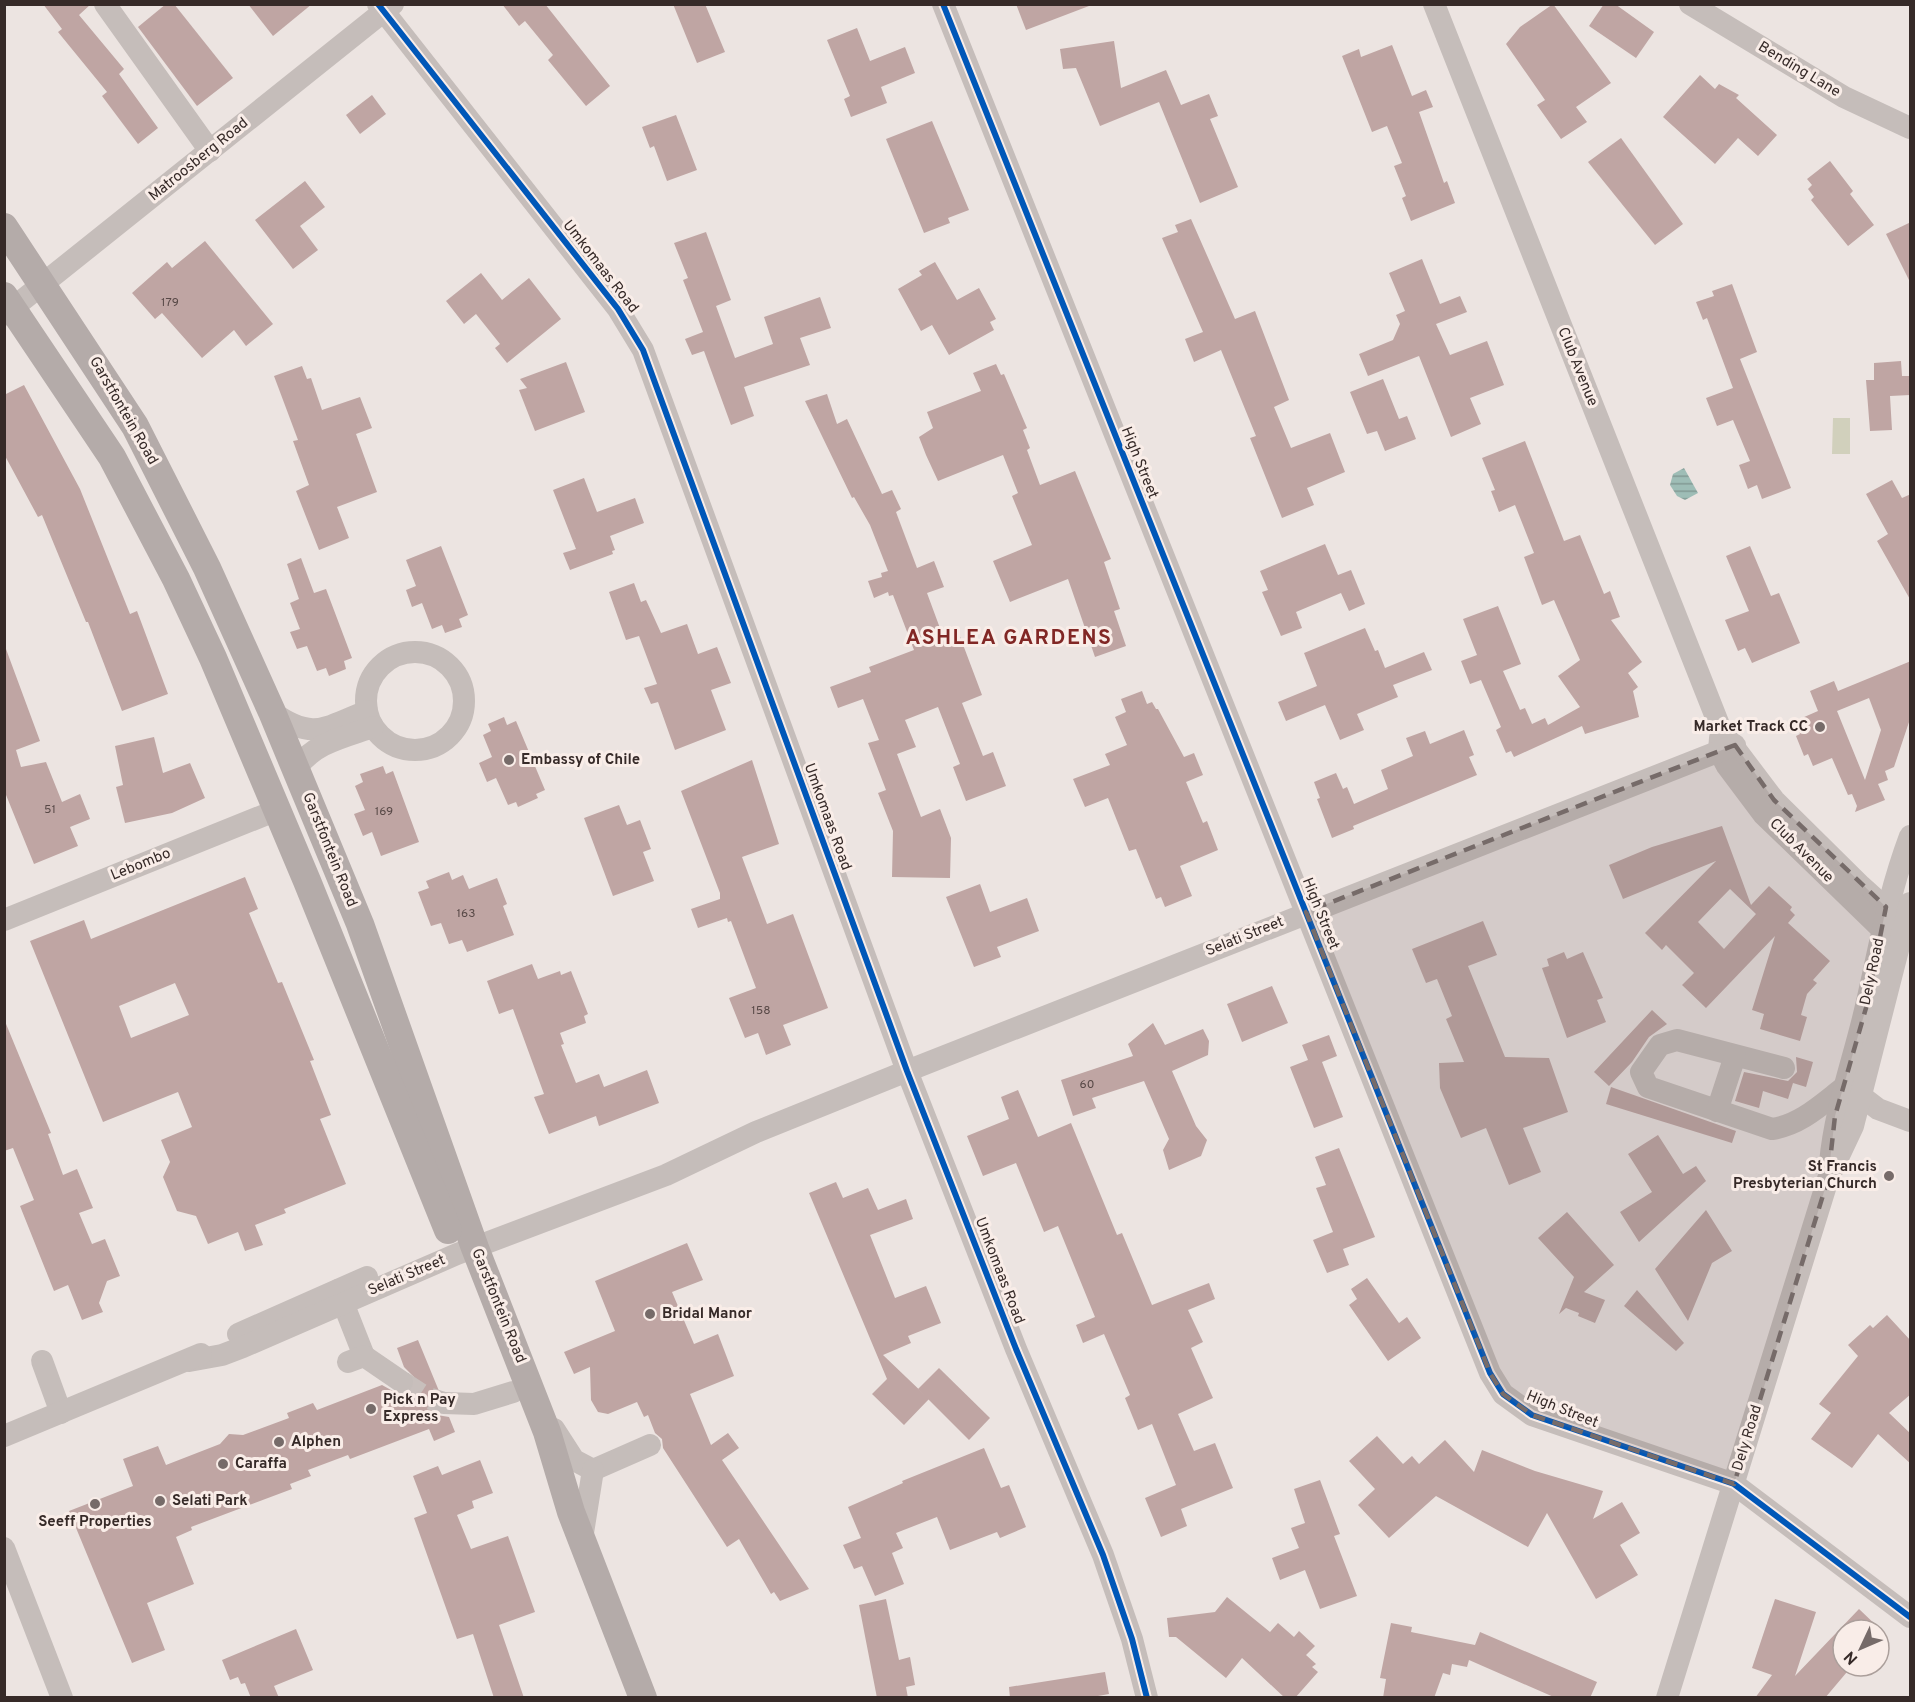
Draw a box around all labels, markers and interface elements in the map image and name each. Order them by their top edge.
street label: Bending Lane [1754,38,1844,102]
street label: Matroosberg Road [145,114,253,206]
street label: Umkomaas Road [558,217,642,317]
house number: 179 [161,295,179,311]
street label: Club Avenue [1553,325,1601,409]
street label: Garstfontein Road [84,354,162,468]
street label: High Street [1116,424,1162,502]
district label: ASHLEA GARDENS [906,625,1112,652]
place label: Market Track CC [1693,718,1808,737]
marker: Market Track CC [1813,720,1827,734]
place label: Embassy of Chile [521,751,640,770]
marker: Embassy of Chile [502,753,516,767]
street label: Umkomaas Road [799,761,855,873]
street label: Garstfontein Road [297,790,361,910]
house number: 51 [44,802,56,818]
house number: 169 [375,804,393,820]
street label: Club Avenue [1765,815,1837,887]
street label: Lebombo [108,844,174,886]
street label: High Street [1297,875,1343,953]
house number: 163 [457,906,475,922]
street label: Selati Street [1203,913,1287,961]
street label: Dely Road [1857,937,1889,1007]
house number: 158 [751,1003,771,1019]
house number: 60 [1080,1077,1094,1093]
place label: St Francis Presbyterian Church [1733,1158,1877,1194]
marker: St Francis Presbyterian Church [1882,1169,1896,1183]
street label: Umkomaas Road [970,1215,1028,1327]
street label: Garstfontein Road [466,1246,530,1366]
street label: Selati Street [365,1251,449,1301]
place label: Bridal Manor [662,1305,753,1324]
marker: Bridal Manor [643,1307,657,1321]
street label: High Street [1523,1387,1601,1433]
place label: Pick n Pay Express [383,1391,456,1427]
marker: Pick n Pay Express [364,1402,378,1416]
street label: Dely Road [1729,1403,1767,1473]
place label: Alphen [291,1433,341,1452]
marker: Alphen [272,1435,286,1449]
place label: Caraffa [235,1455,287,1474]
marker: Caraffa [216,1457,230,1471]
place label: Selati Park [172,1492,248,1511]
marker: Selati Park [153,1494,167,1508]
marker: Seeff Properties [88,1497,102,1511]
place label: Seeff Properties [38,1513,152,1532]
north arrow [1831,1618,1891,1678]
text: N [1840,1646,1863,1668]

